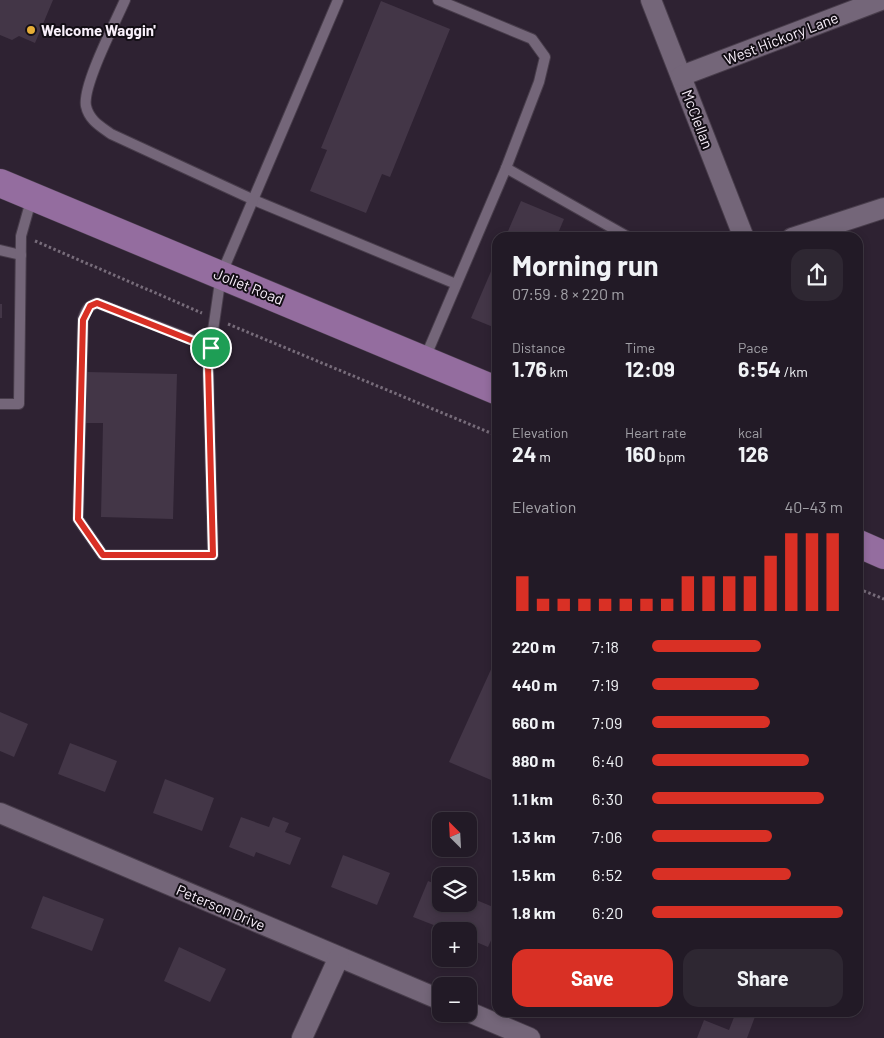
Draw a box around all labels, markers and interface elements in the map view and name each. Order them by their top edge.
street label: West Hickory Lane [721,8,841,68]
place label: Welcome Waggin' [41,21,156,39]
marker: Welcome Waggin' [25,24,37,36]
street label: McClellan [679,87,717,151]
text: Morning run [512,248,659,282]
button: share [791,249,843,301]
street label: Joliet Road [211,264,287,308]
text: 07:59 · 8 × 220 m [512,284,624,303]
pin [190,327,232,369]
icon: arrive [197,334,225,362]
text: Distance [512,339,565,356]
text: Time [625,339,655,356]
text: Pace [738,339,768,356]
text: 1.76 [512,356,547,381]
text: 12:09 [625,356,675,381]
text: 6:54 [738,356,781,381]
text: km [547,363,568,380]
text: /km [781,363,808,380]
text: Elevation [512,424,568,441]
text: Heart rate [625,424,686,441]
text: kcal [738,424,762,441]
text: 24 [512,441,536,466]
text: 160 [625,441,656,466]
text: 126 [738,441,768,466]
text: m [536,448,551,465]
text: bpm [656,448,685,465]
text: Elevation [512,497,576,516]
text: 40–43 m [784,497,843,516]
text: 220 m [512,637,556,656]
text: 7:18 [592,637,619,656]
text: 440 m [512,675,557,694]
text: 7:19 [592,675,619,694]
text: 660 m [512,713,555,732]
text: 7:09 [592,713,622,732]
text: 880 m [512,751,555,770]
text: 6:40 [592,751,624,770]
text: 1.1 km [512,789,553,808]
text: 6:30 [592,789,623,808]
north arrow [432,812,478,858]
map controls [432,812,477,1022]
text: 1.3 km [512,827,556,846]
text: 7:06 [592,827,622,846]
text: 1.5 km [512,865,556,884]
text: 6:52 [592,865,622,884]
button: layers [432,867,477,912]
street label: Peterson Drive [174,880,268,934]
text: 1.8 km [512,903,556,922]
text: 6:20 [592,903,623,922]
button: + [432,922,477,967]
button: Save [512,949,673,1007]
button: Share [683,949,843,1007]
button: − [432,977,477,1022]

